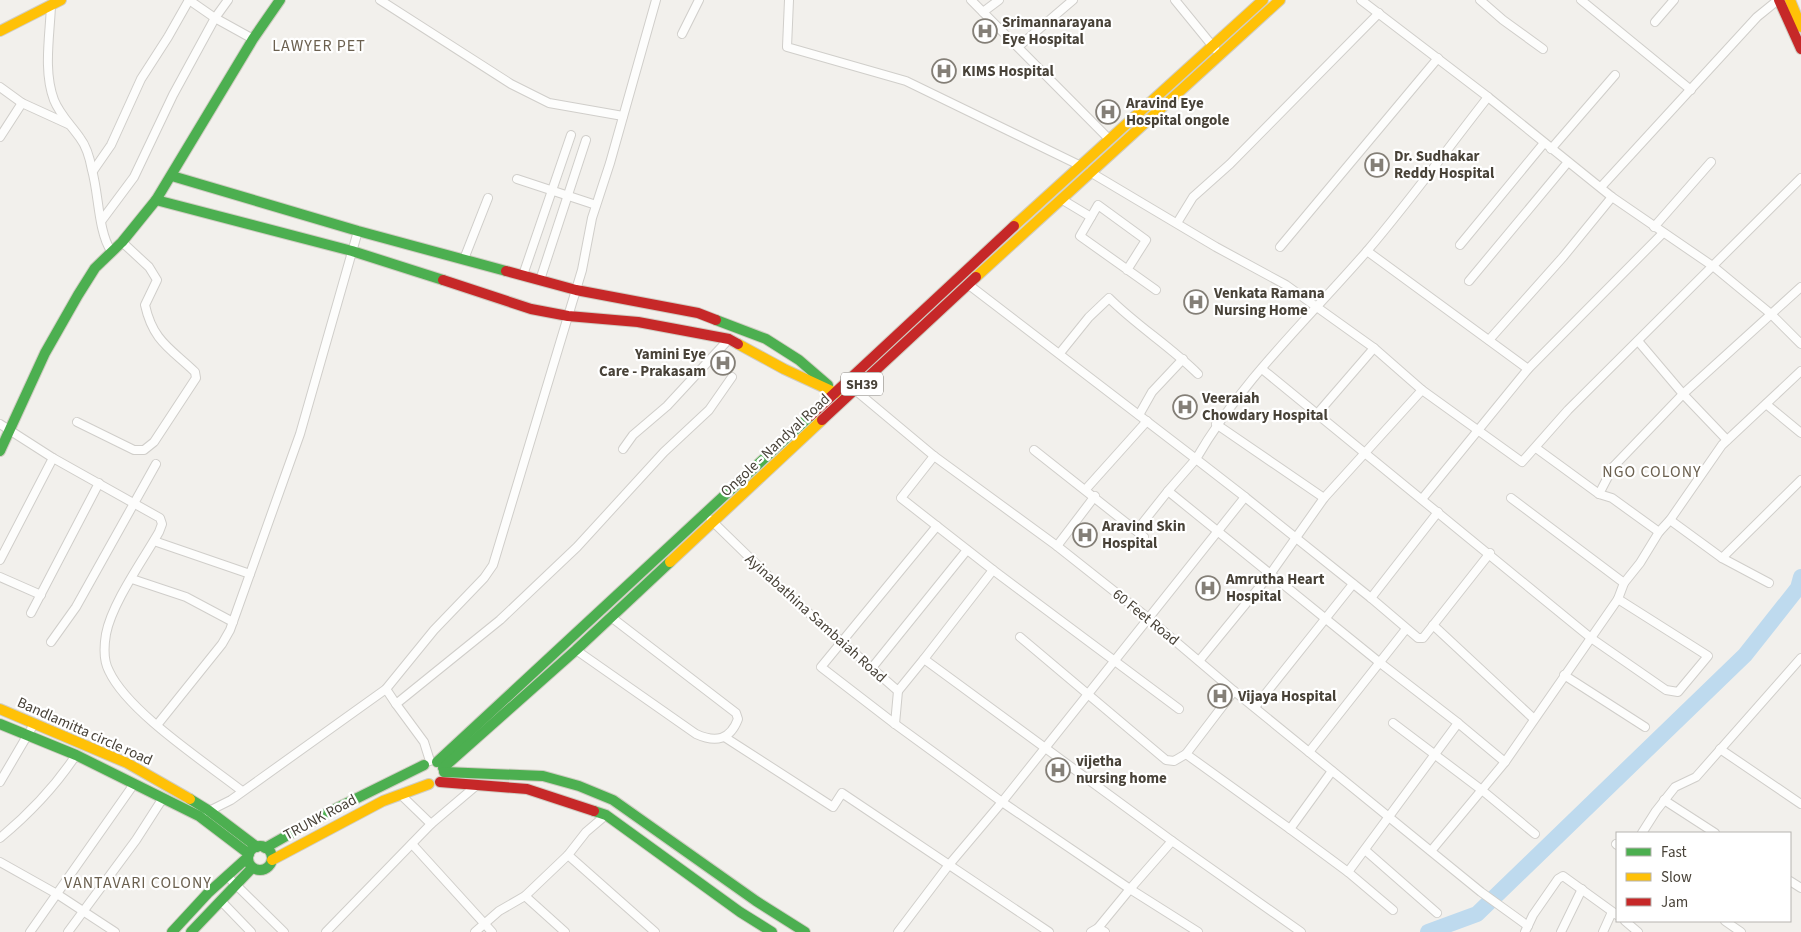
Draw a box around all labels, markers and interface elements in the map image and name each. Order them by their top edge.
place label: Srimannarayana Eye Hospital [1002,12,1112,50]
hospital icon: Srimannarayana Eye Hospital [972,18,998,44]
district label: LAWYER PET [272,35,366,57]
hospital icon: KIMS Hospital [931,58,957,84]
place label: KIMS Hospital [962,61,1055,82]
place label: Aravind Eye Hospital ongole [1125,93,1230,131]
hospital icon: Aravind Eye Hospital ongole [1095,99,1121,125]
place label: Dr. Sudhakar Reddy Hospital [1394,146,1495,184]
hospital icon: Dr. Sudhakar Reddy Hospital [1364,152,1390,178]
place label: Venkata Ramana Nursing Home [1213,283,1325,321]
hospital icon: Venkata Ramana Nursing Home [1183,289,1209,315]
place label: Yamini Eye Care - Prakasam [599,344,706,382]
hospital icon: Yamini Eye Care - Prakasam [710,350,736,376]
road number: SH39 [841,372,883,396]
place label: Veeraiah Chowdary Hospital [1201,388,1328,426]
street label: Ongole - Nandyal Road [716,389,835,502]
hospital icon: Veeraiah Chowdary Hospital [1172,394,1198,420]
district label: NGO COLONY [1602,461,1702,483]
place label: Aravind Skin Hospital [1101,516,1186,554]
hospital icon: Aravind Skin Hospital [1072,522,1098,548]
street label: Ayinabathina Sambaiah Road [740,549,891,688]
place label: Amrutha Heart Hospital [1225,569,1325,607]
hospital icon: Amrutha Heart Hospital [1195,575,1221,601]
street label: 60 Feet Road [1108,584,1183,651]
hospital icon: Vijaya Hospital [1207,683,1233,709]
place label: Vijaya Hospital [1237,686,1337,707]
street label: Bandlamitta circle road [14,692,156,771]
place label: vijetha nursing home [1076,751,1167,789]
hospital icon: vijetha nursing home [1045,757,1071,783]
street label: TRUNK Road [280,789,360,845]
legend [1616,832,1791,922]
text: Fast [1661,842,1687,863]
text: Slow [1661,867,1692,888]
district label: VANTAVARI COLONY [64,872,212,894]
text: Jam [1661,892,1688,913]

